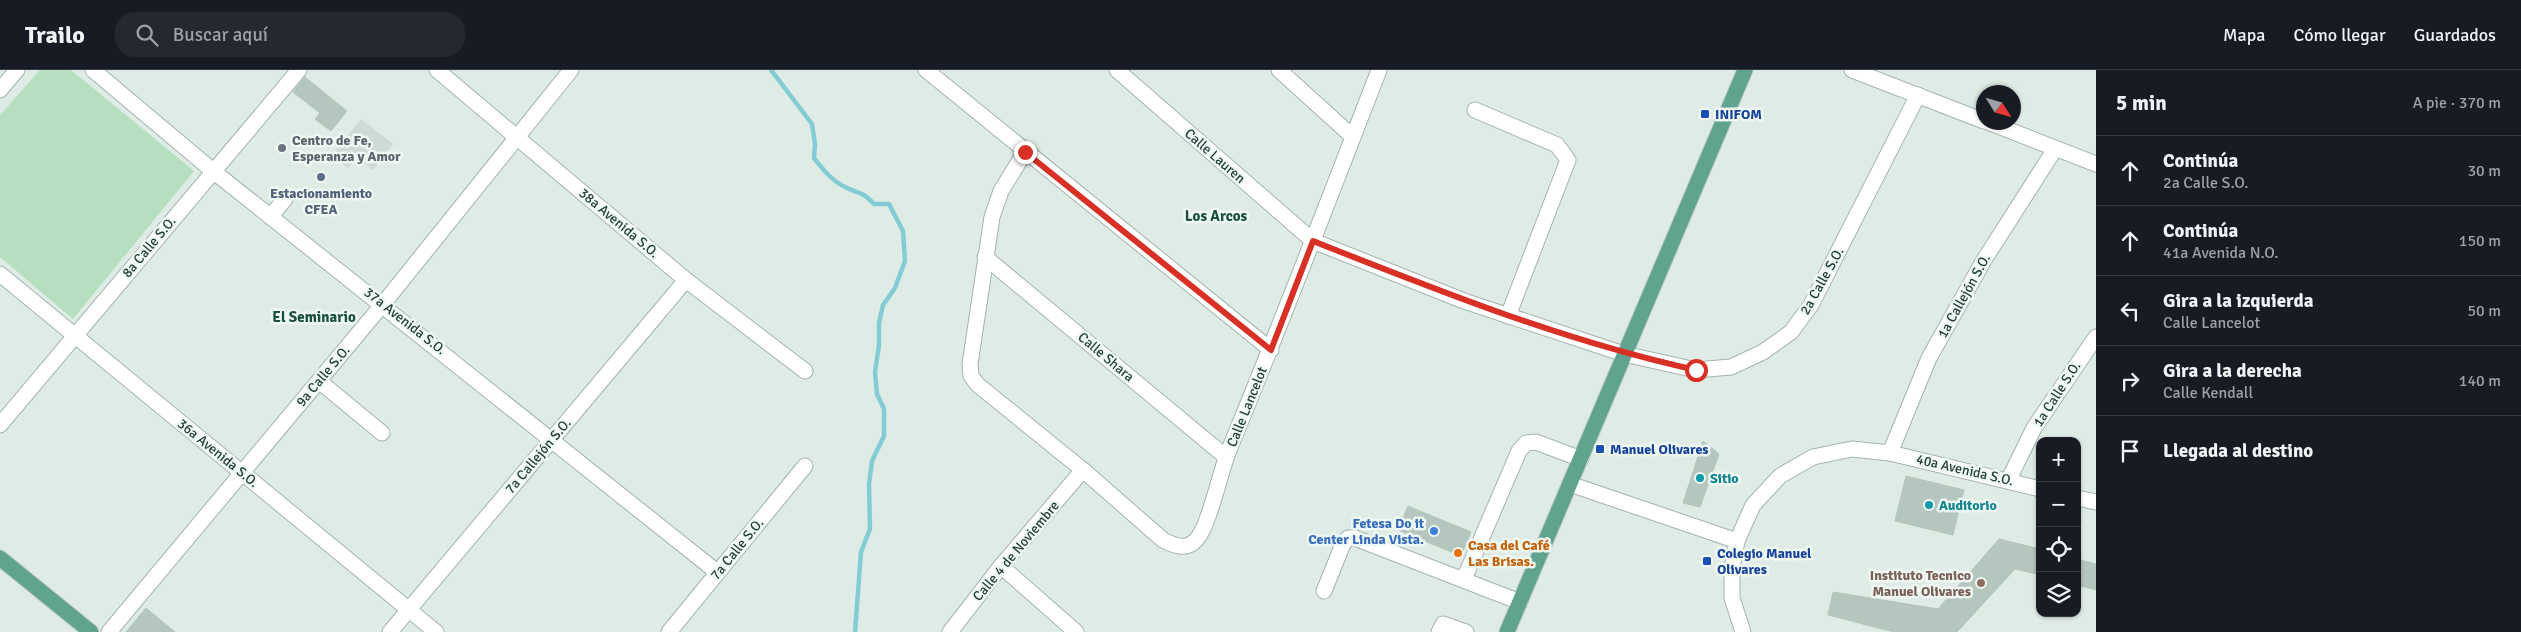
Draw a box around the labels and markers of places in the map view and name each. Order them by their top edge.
place label: INIFOM [1715,106,1762,123]
marker: INIFOM [1699,108,1711,120]
place label: Centro de Fe, Esperanza y Amor [292,132,401,165]
marker: Centro de Fe, Esperanza y Amor [276,142,288,154]
marker: Estacionamiento CFEA [315,171,327,183]
place label: Estacionamiento CFEA [270,185,372,218]
place label: Manuel Olivares [1610,441,1709,458]
marker: Manuel Olivares [1594,443,1606,455]
place label: Sitio [1710,470,1739,487]
marker: Sitio [1694,472,1706,484]
place label: Auditorio [1939,497,1997,514]
marker: Auditorio [1923,499,1935,511]
place label: Fetesa Do it Center Linda Vista. [1308,515,1425,548]
marker: Fetesa Do it Center Linda Vista. [1428,525,1440,537]
place label: Casa del Café Las Brisas. [1468,537,1550,570]
place label: Colegio Manuel Olivares [1717,545,1812,578]
marker: Casa del Café Las Brisas. [1452,547,1464,559]
marker: Colegio Manuel Olivares [1701,555,1713,567]
place label: Instituto Tecnico Manuel Olivares [1870,567,1971,600]
marker: Instituto Tecnico Manuel Olivares [1975,577,1987,589]

